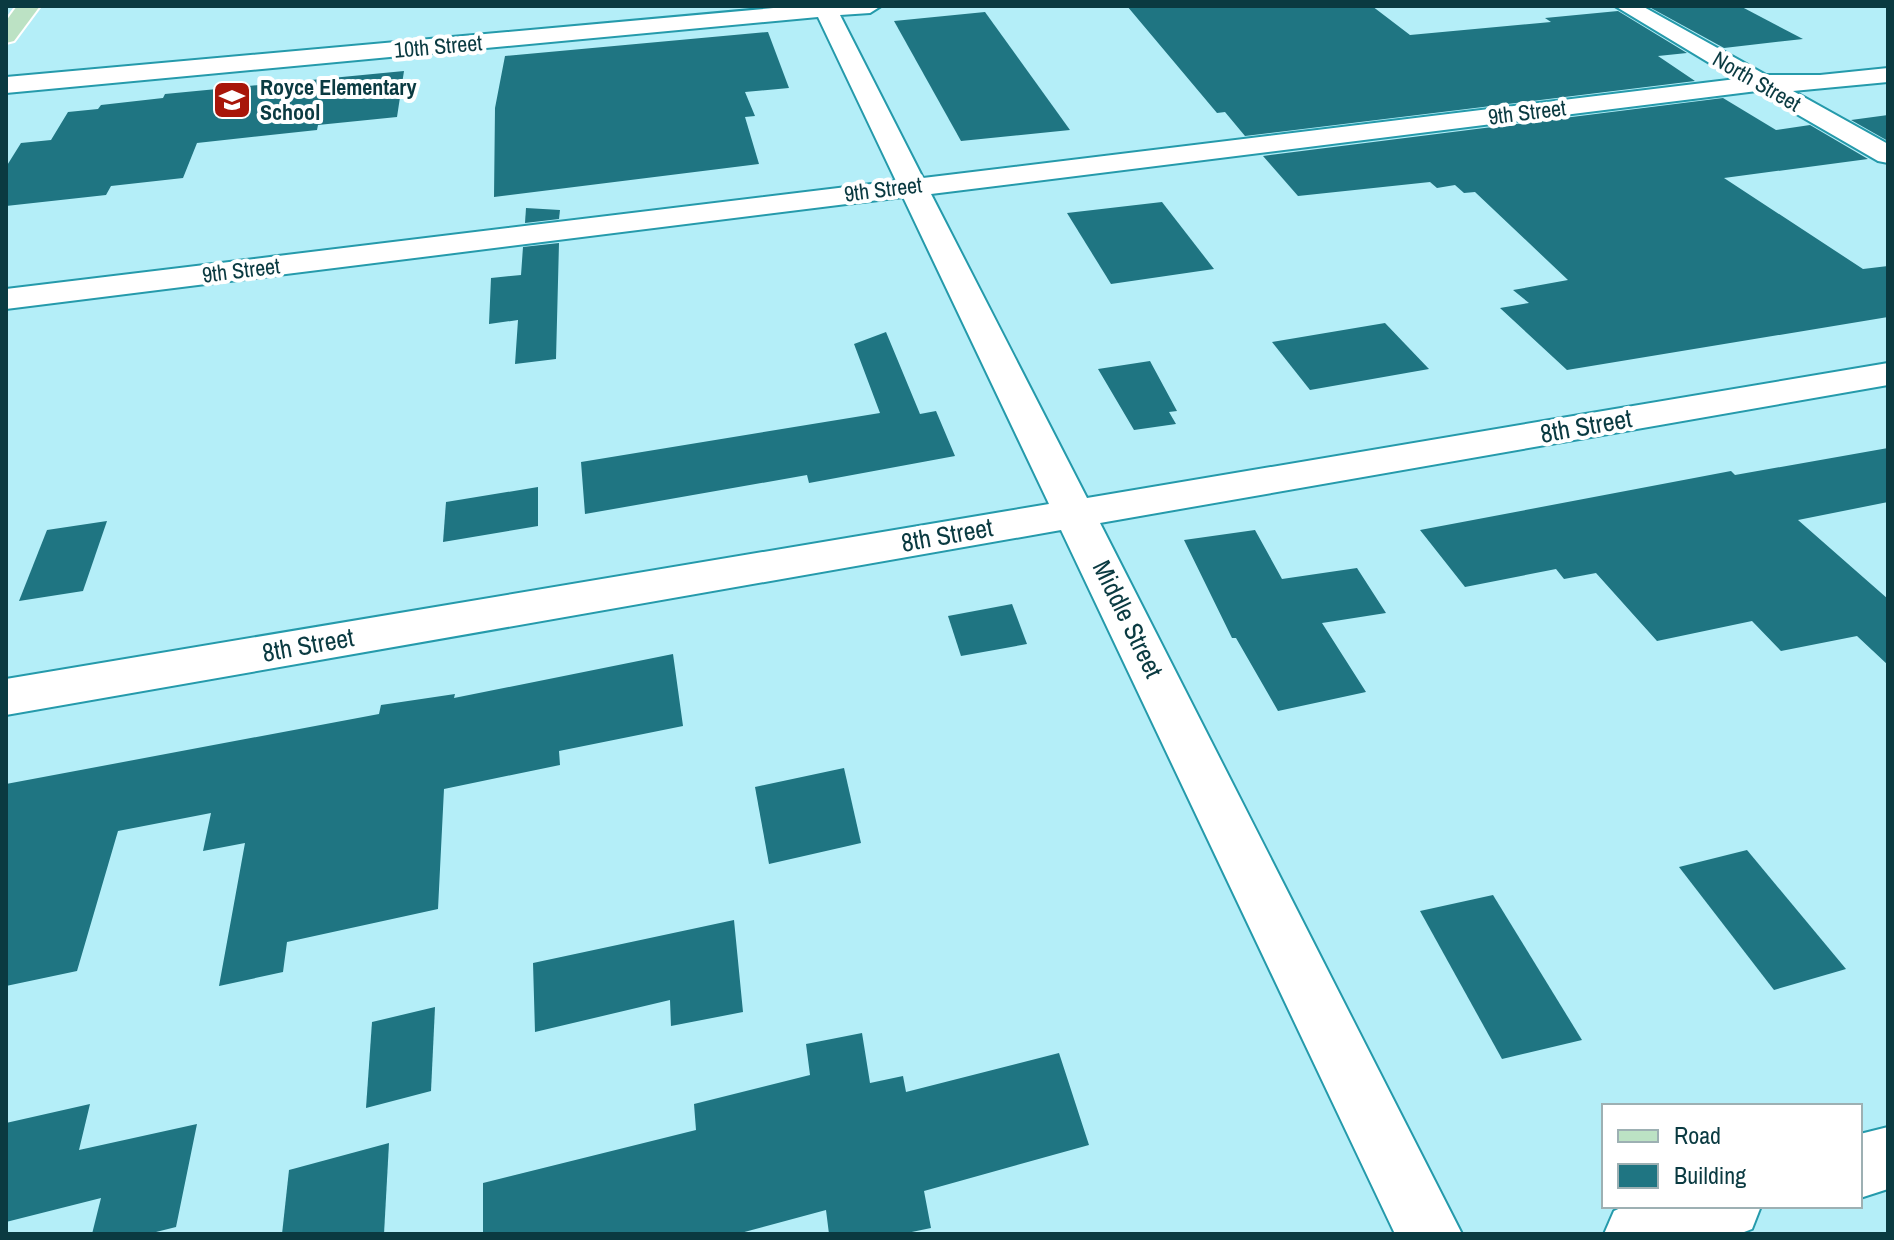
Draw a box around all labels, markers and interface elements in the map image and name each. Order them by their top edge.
street label: 10th Street [393,27,483,65]
street label: North Street [1707,44,1807,118]
place label: Royce Elementary School [260,72,416,127]
school or university icon: Royce Elementary School [211,79,253,121]
street label: 9th Street [1486,92,1568,132]
street label: 9th Street [842,169,924,209]
street label: 9th Street [200,250,282,290]
street label: 8th Street [1537,400,1635,451]
street label: 8th Street [898,509,996,560]
street label: Middle Street [1085,554,1172,683]
street label: 8th Street [259,619,357,670]
legend [1602,1104,1862,1208]
text: Road [1674,1119,1721,1151]
text: Building [1674,1159,1746,1191]

